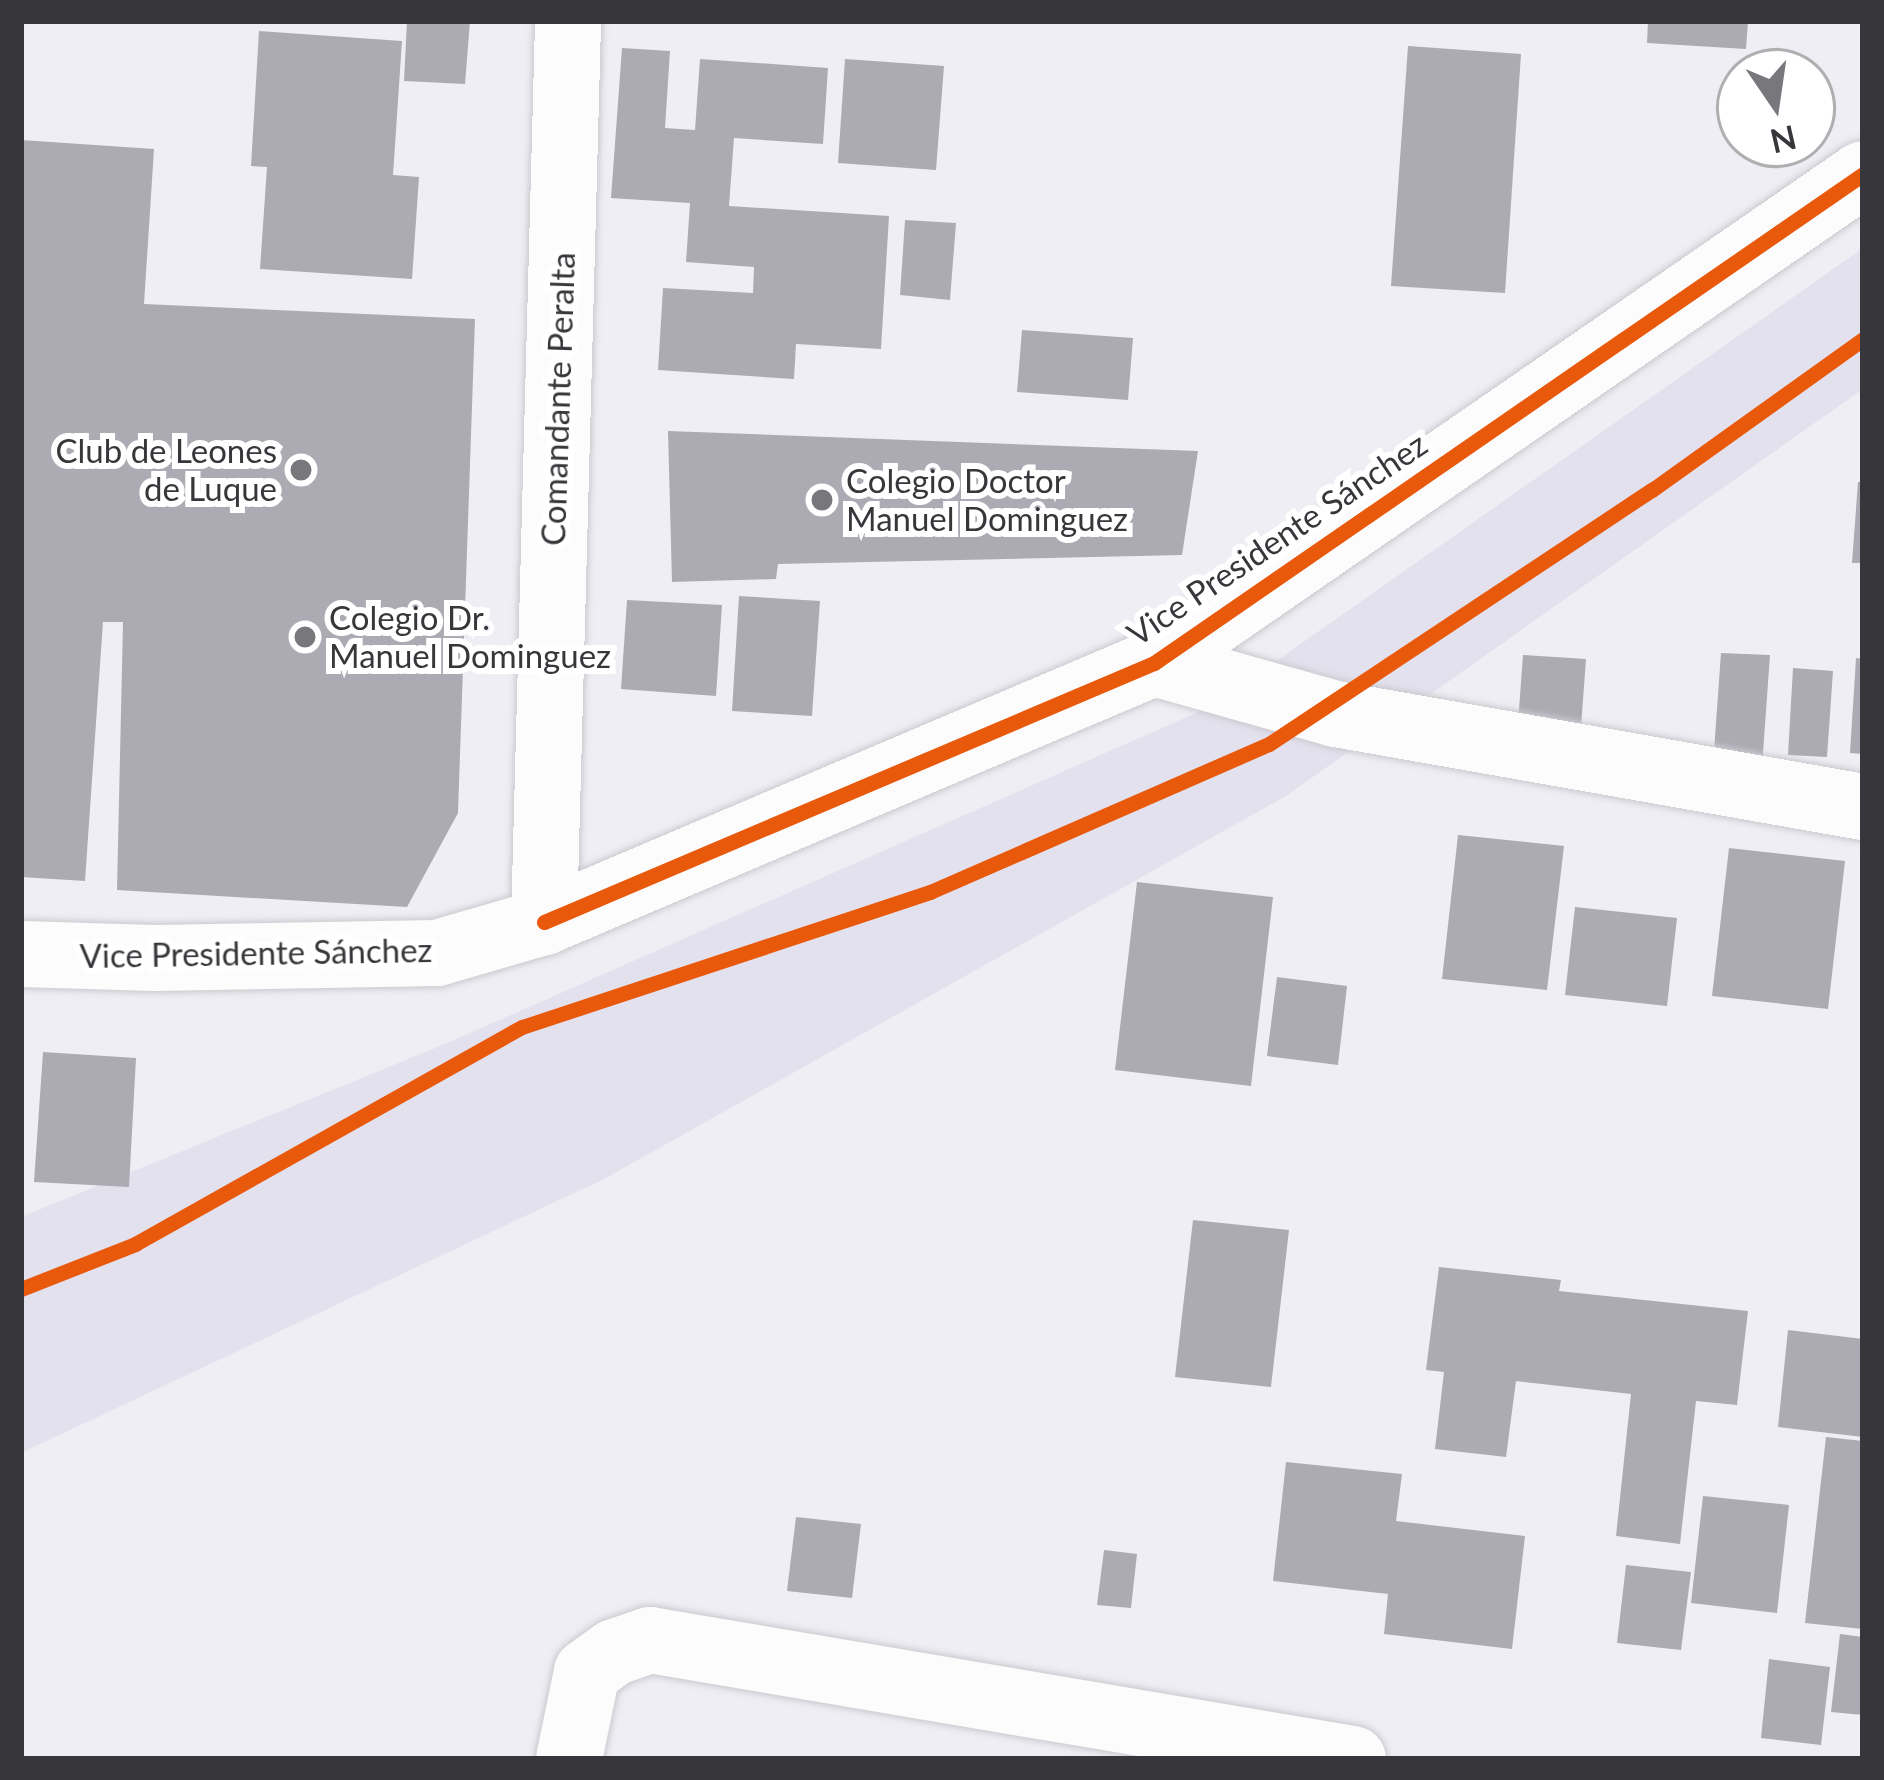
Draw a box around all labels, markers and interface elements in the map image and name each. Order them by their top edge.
north arrow [1716,48,1836,168]
text: N [1767,118,1800,163]
street label: Comandante Peralta [533,252,583,546]
street label: Vice Presidente Sánchez [1120,424,1434,654]
place label: Club de Leones de Luque [55,431,277,509]
marker: Club de Leones de Luque [288,457,314,483]
place label: Colegio Doctor Manuel Dominguez [846,461,1128,539]
marker: Colegio Doctor Manuel Dominguez [809,487,835,513]
place label: Colegio Dr. Manuel Dominguez [329,598,611,676]
marker: Colegio Dr. Manuel Dominguez [292,624,318,650]
street label: Vice Presidente Sánchez [79,930,433,976]

